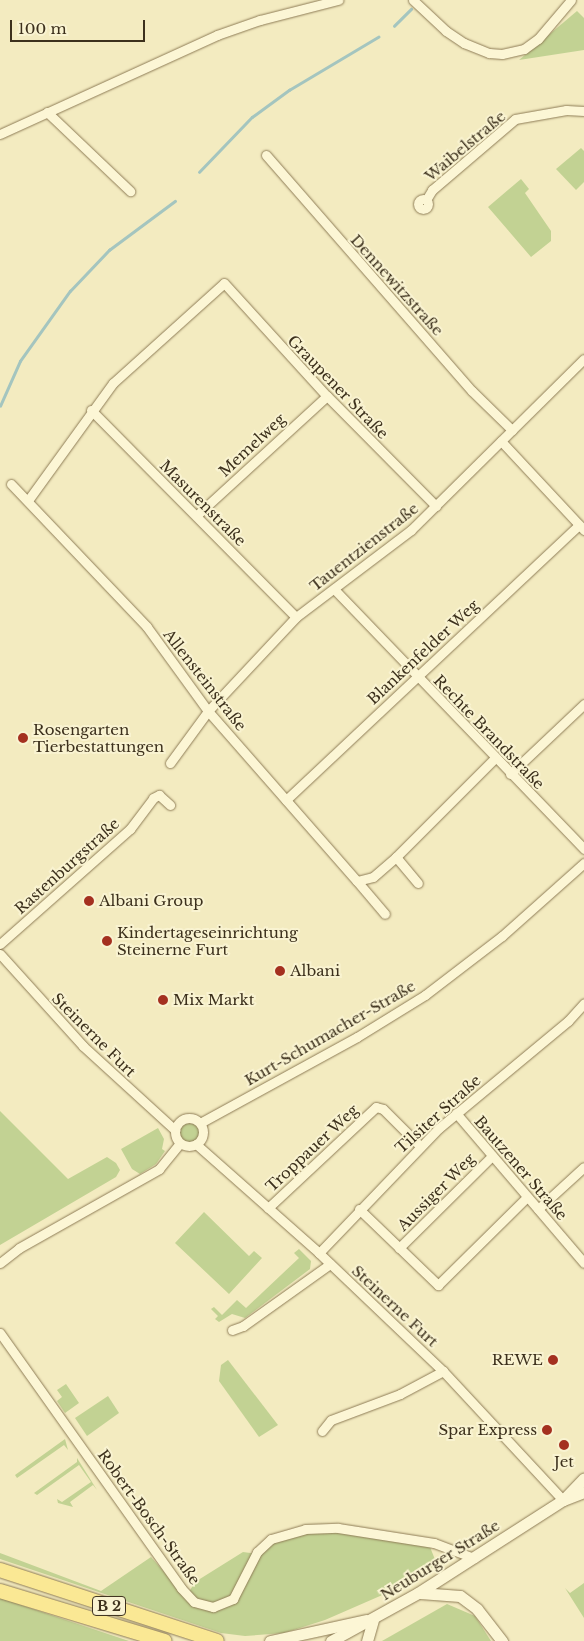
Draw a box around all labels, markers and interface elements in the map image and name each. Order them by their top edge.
scale bar [12,10,148,42]
text: 100 m [18,19,67,38]
street label: Waibelstraße [421,107,509,185]
street label: Dennewitzstraße [347,231,447,339]
street label: Graupener Straße [284,331,392,443]
street label: Memelweg [215,410,289,480]
street label: Masurenstraße [156,456,250,550]
street label: Tauentzienstraße [306,499,422,595]
street label: Blankenfelder Weg [363,596,483,708]
street label: Allensteinstraße [160,626,250,734]
street label: Rechte Brandstraße [430,671,548,793]
place label: Rosengarten Tierbestattungen [33,720,164,755]
marker: Rosengarten Tierbestattungen [17,732,29,744]
street label: Rastenburgstraße [11,814,123,918]
place label: Albani Group [99,892,203,910]
marker: Albani Group [83,895,95,907]
place label: Kindertageseinrichtung Steinerne Furt [117,923,298,958]
marker: Kindertageseinrichtung Steinerne Furt [101,935,113,947]
place label: Albani [290,962,340,980]
marker: Albani [274,965,286,977]
street label: Kurt-Schumacher-Straße [242,977,418,1089]
street label: Steinerne Furt [48,989,140,1081]
place label: Mix Markt [173,991,255,1009]
marker: Mix Markt [157,994,169,1006]
street label: Tilsiter Straße [392,1071,484,1157]
street label: Troppauer Weg [262,1100,362,1196]
street label: Bautzener Straße [471,1112,571,1224]
street label: Aussiger Weg [393,1149,479,1235]
street label: Steinerne Furt [348,1261,442,1351]
place label: REWE [492,1351,543,1369]
marker: REWE [547,1354,559,1366]
place label: Spar Express [438,1421,537,1439]
marker: Spar Express [541,1424,553,1436]
marker: Jet [558,1439,570,1451]
street label: Robert-Bosch-Straße [94,1446,204,1588]
place label: Jet [554,1453,574,1471]
street label: Neuburger Straße [377,1516,503,1604]
road number: B 2 [92,1594,126,1618]

